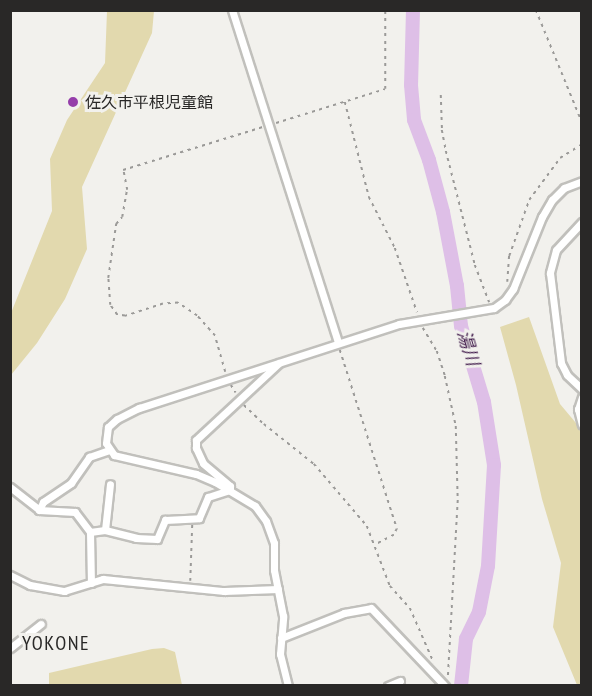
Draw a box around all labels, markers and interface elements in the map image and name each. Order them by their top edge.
place label: 佐久市平根児童館 [85,92,213,112]
marker: 佐久市平根児童館 [66,95,80,109]
water label: 湯川 [452,328,484,368]
district label: YOKONE [22,631,90,655]

